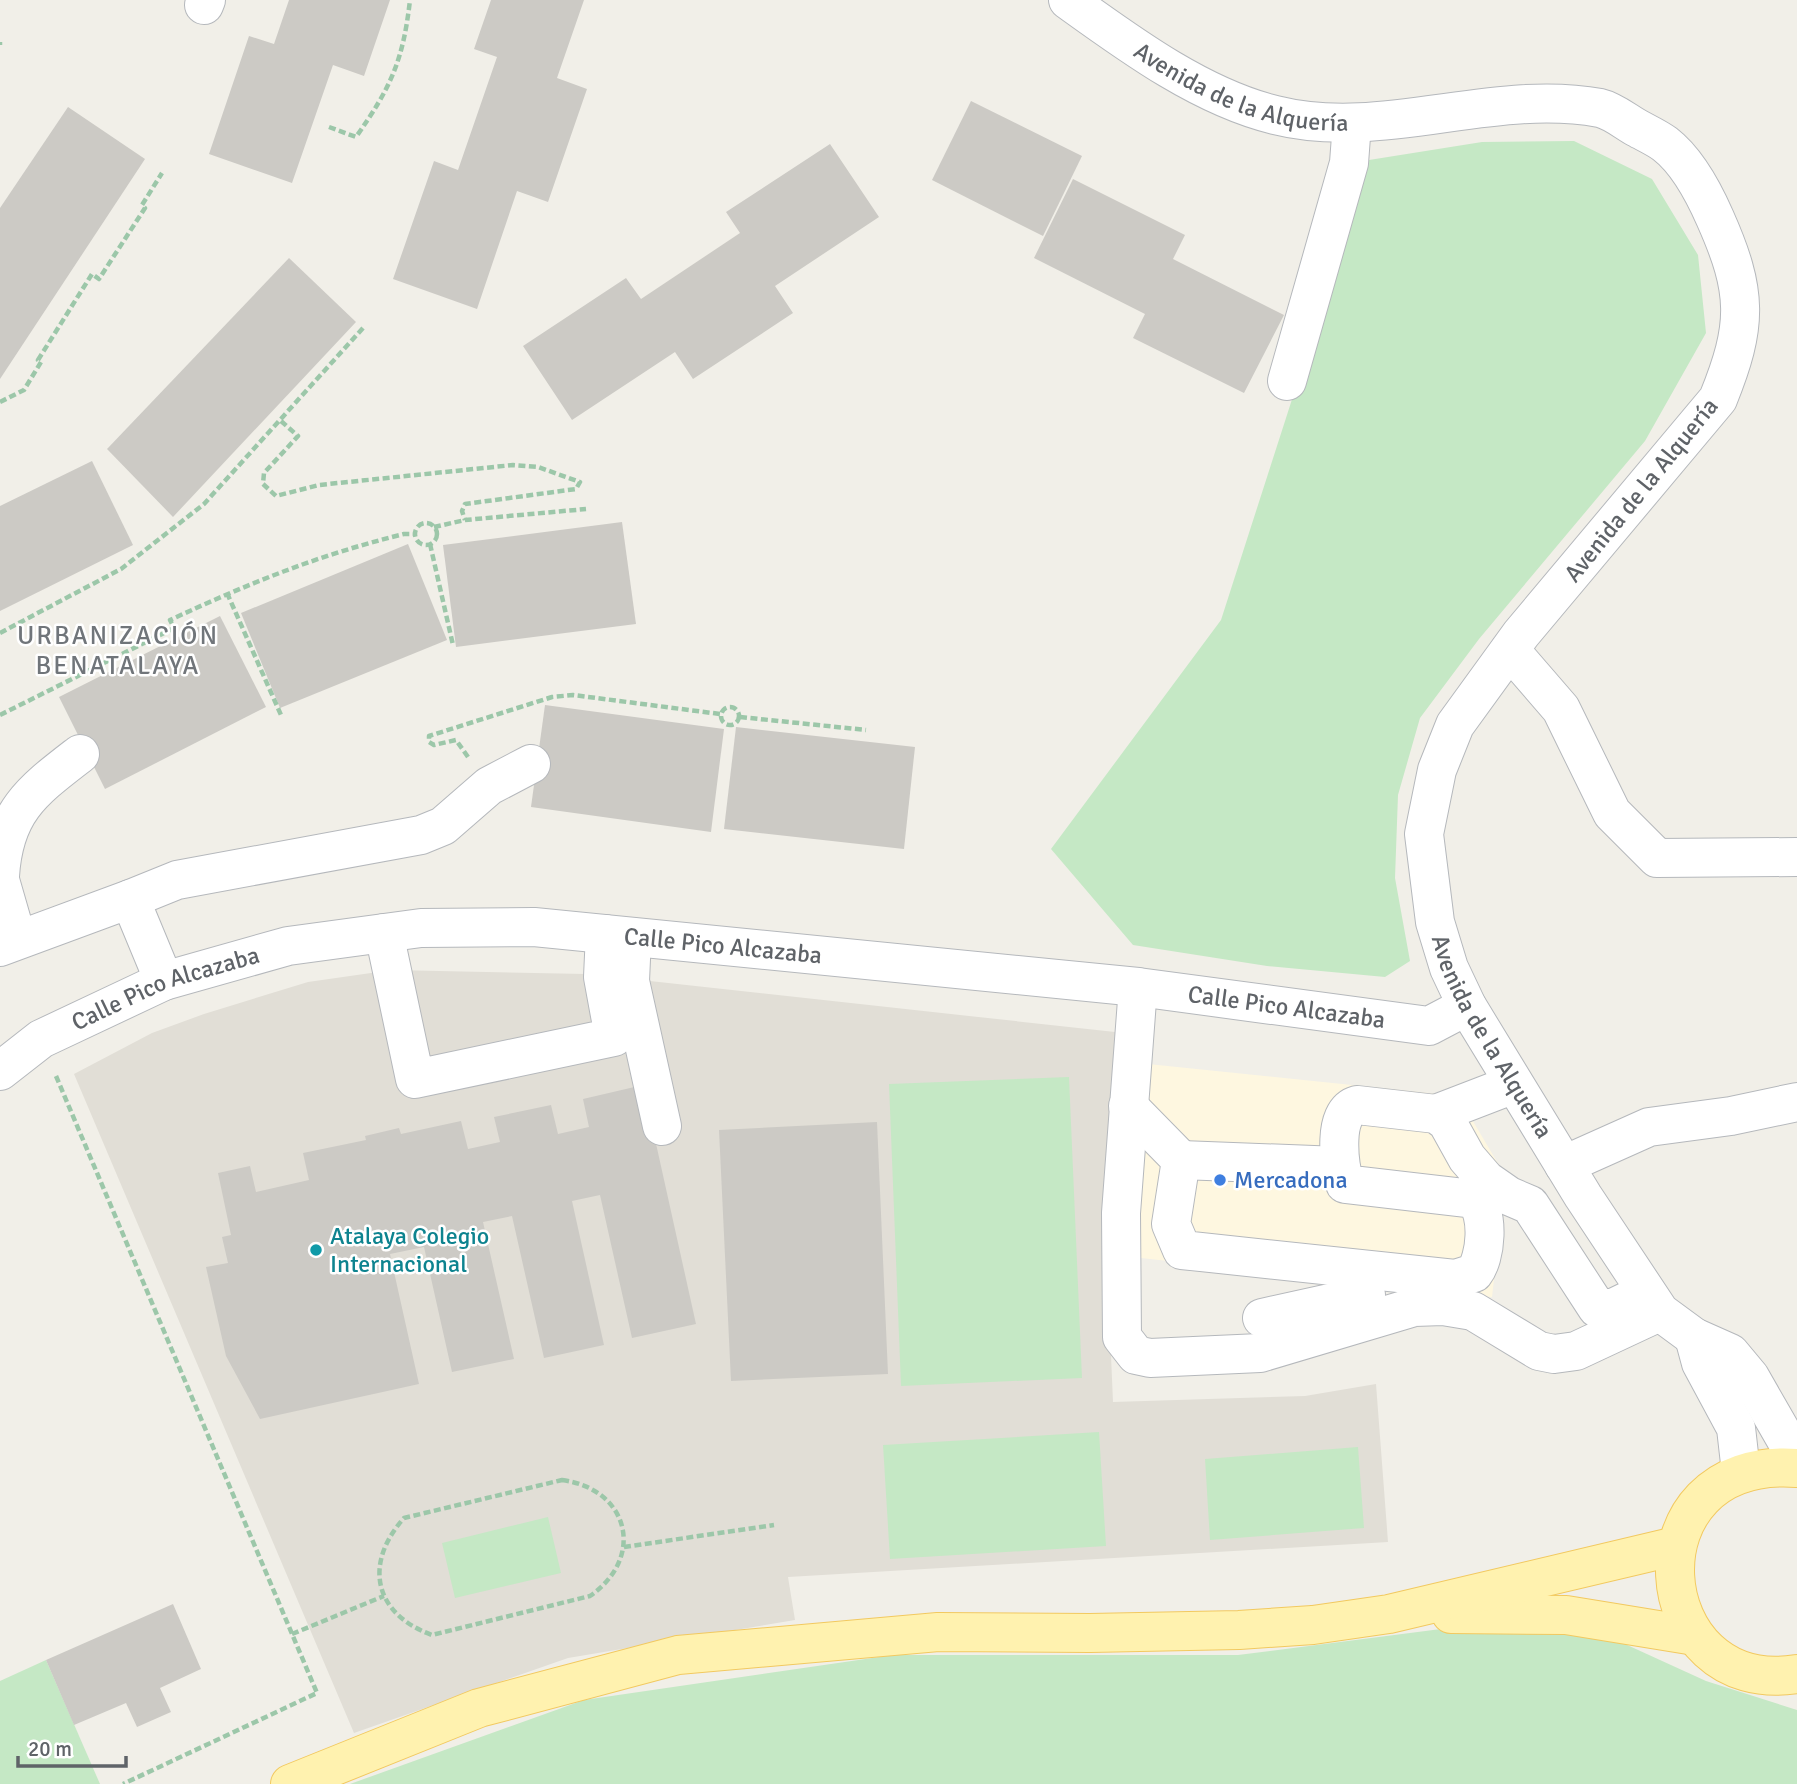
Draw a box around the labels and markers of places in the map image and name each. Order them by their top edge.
place label: Mercadona [1234,1165,1348,1195]
marker: Mercadona [1212,1172,1228,1188]
place label: Atalaya Colegio Internacional [330,1221,489,1279]
marker: Atalaya Colegio Internacional [308,1242,324,1258]

